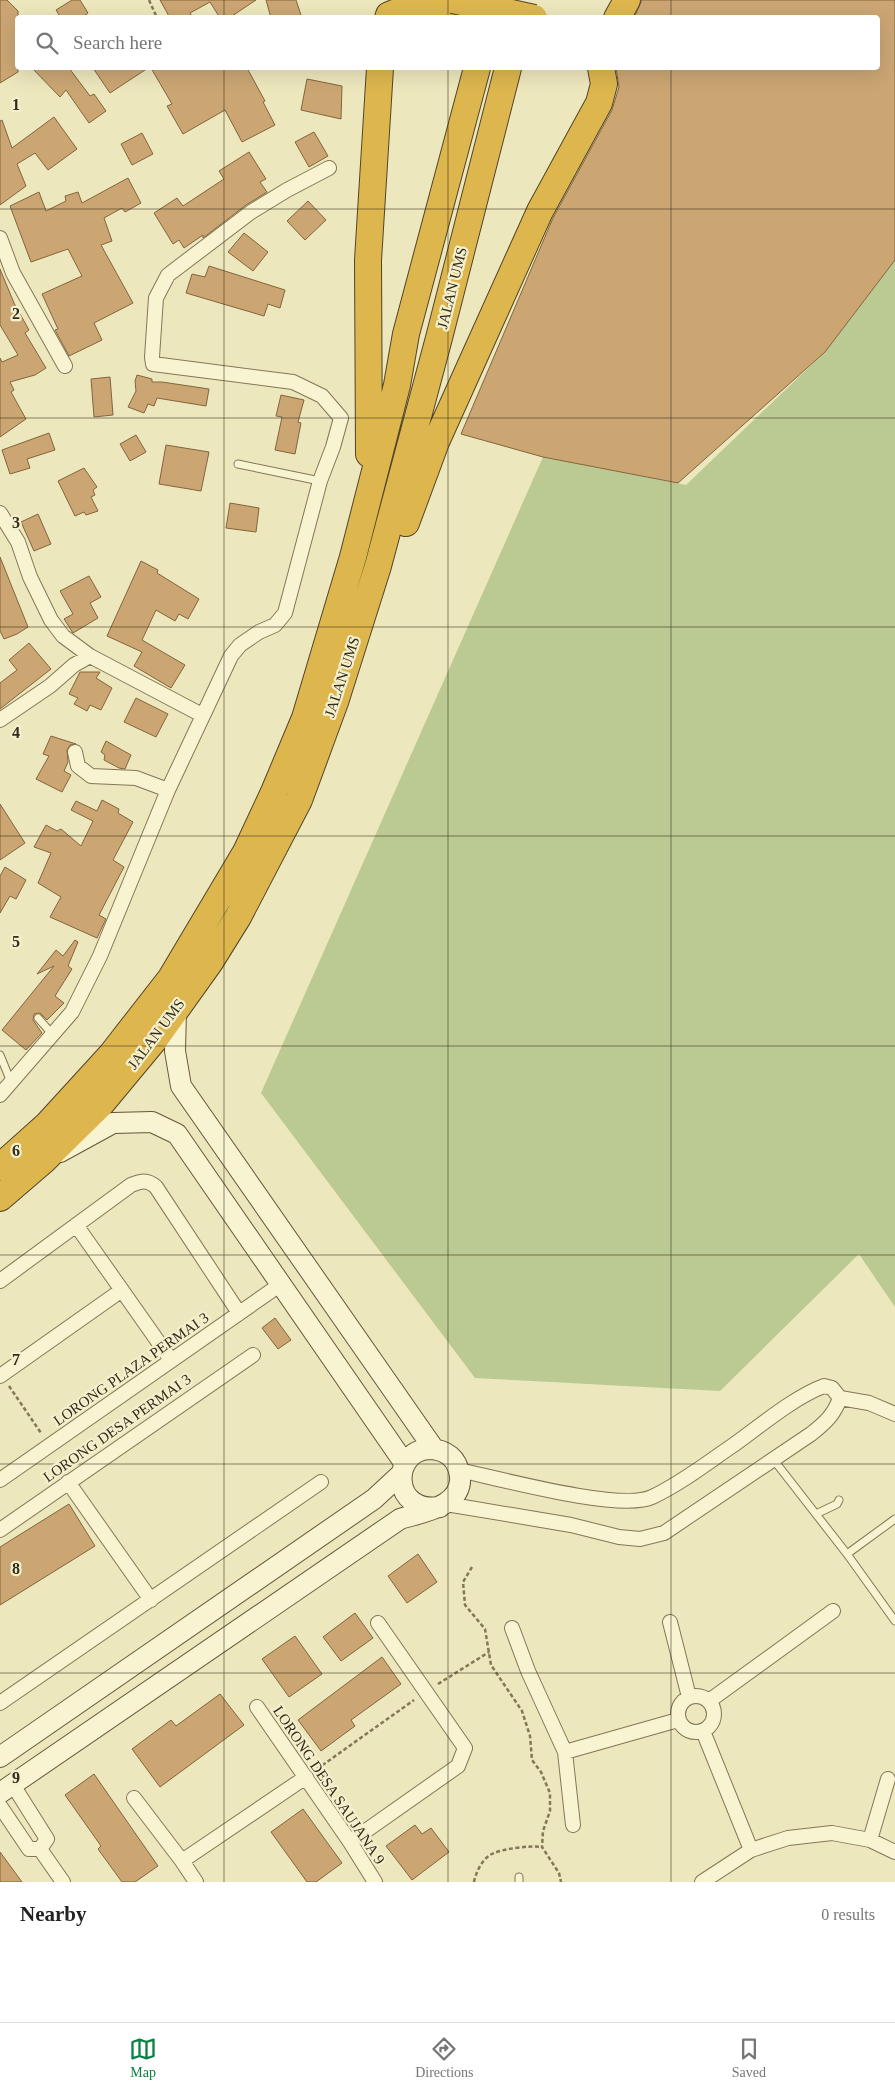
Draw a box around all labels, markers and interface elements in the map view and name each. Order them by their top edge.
search box [15,15,880,70]
icon: search [33,29,61,57]
text: Search here [73,32,162,53]
text: 1 [12,96,20,113]
street label: JALAN UMS [434,245,470,331]
text: 2 [12,305,20,322]
text: 3 [12,514,20,531]
street label: JALAN UMS [321,635,363,719]
text: 4 [12,724,20,741]
text: 5 [12,933,20,950]
street label: JALAN UMS [124,996,188,1072]
text: 6 [12,1142,20,1159]
street label: LORONG PLAZA PERMAI 3 [50,1309,212,1429]
text: 7 [12,1351,20,1368]
street label: LORONG DESA PERMAI 3 [40,1371,194,1485]
text: 8 [12,1560,20,1577]
street label: LORONG DESA SAUJANA 9 [270,1703,388,1867]
text: 9 [12,1769,20,1786]
text: Nearby [20,1902,87,1926]
text: 0 results [821,1906,875,1923]
tab: Map [129,2035,157,2081]
tab: Directions [415,2035,474,2081]
tab: Saved [732,2035,766,2081]

